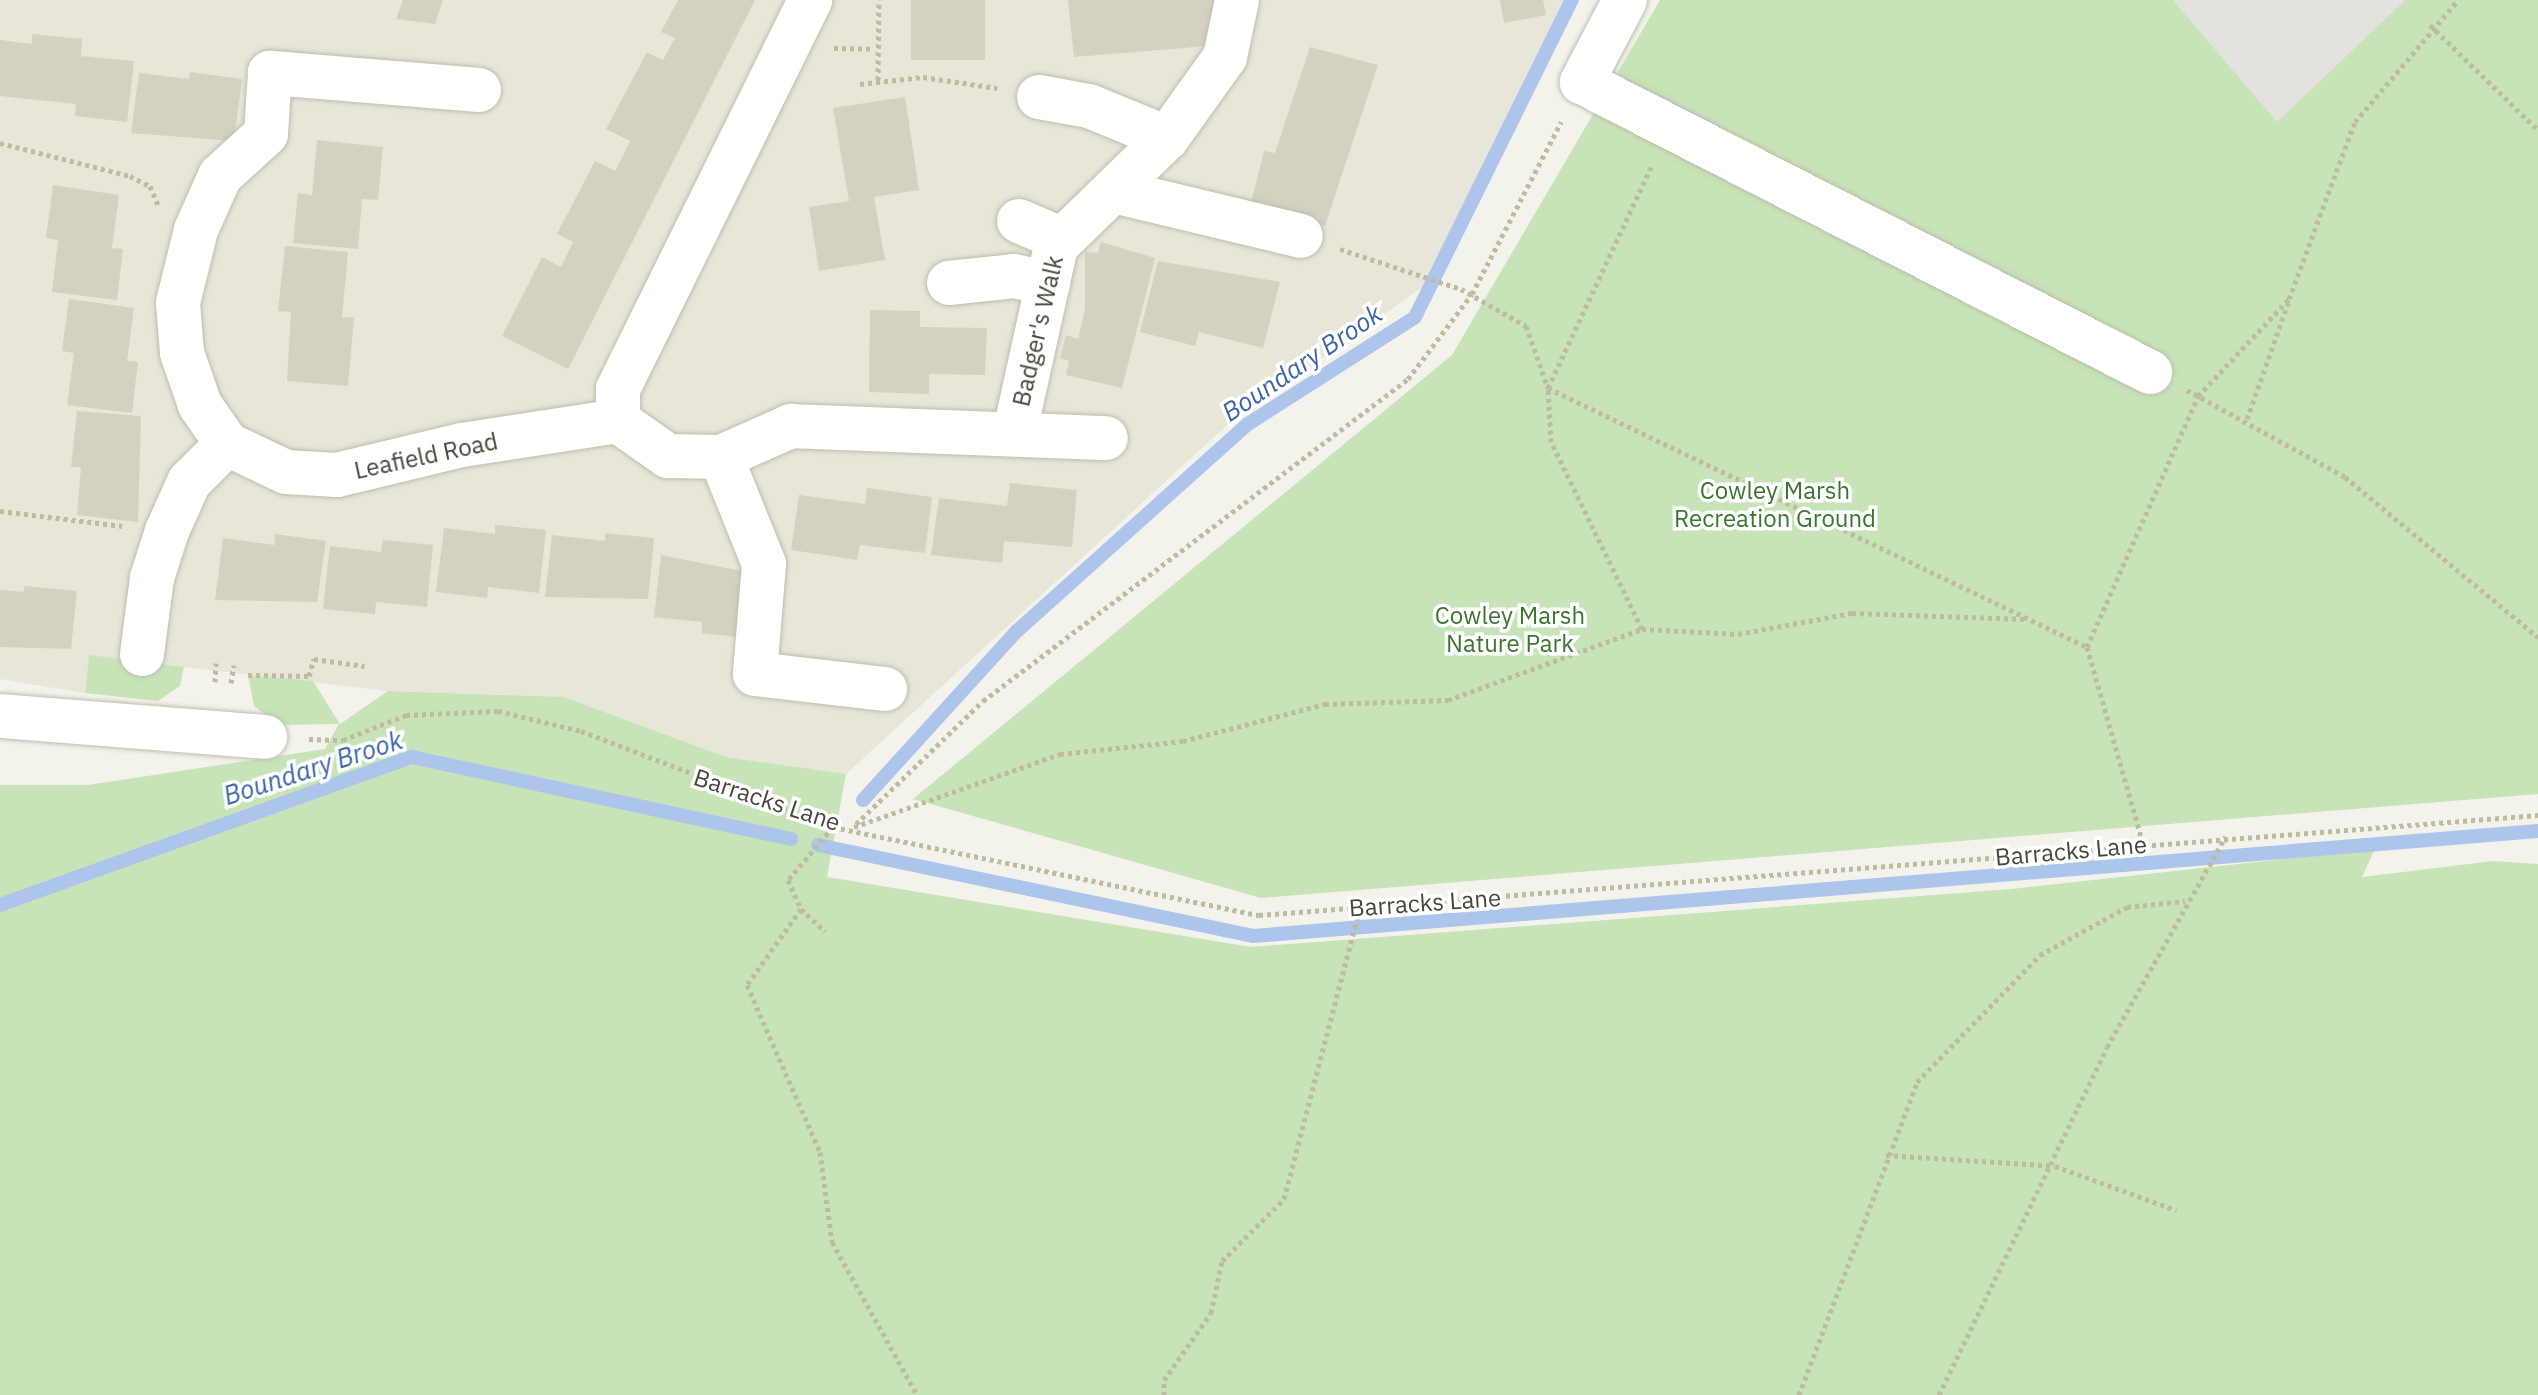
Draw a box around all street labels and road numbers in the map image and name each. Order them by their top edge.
street label: Badger's Walk [1007,253,1069,409]
street label: Leafield Road [352,427,500,485]
street label: Barracks Lane [690,763,844,837]
street label: Barracks Lane [1994,830,2148,872]
street label: Barracks Lane [1348,883,1502,923]

